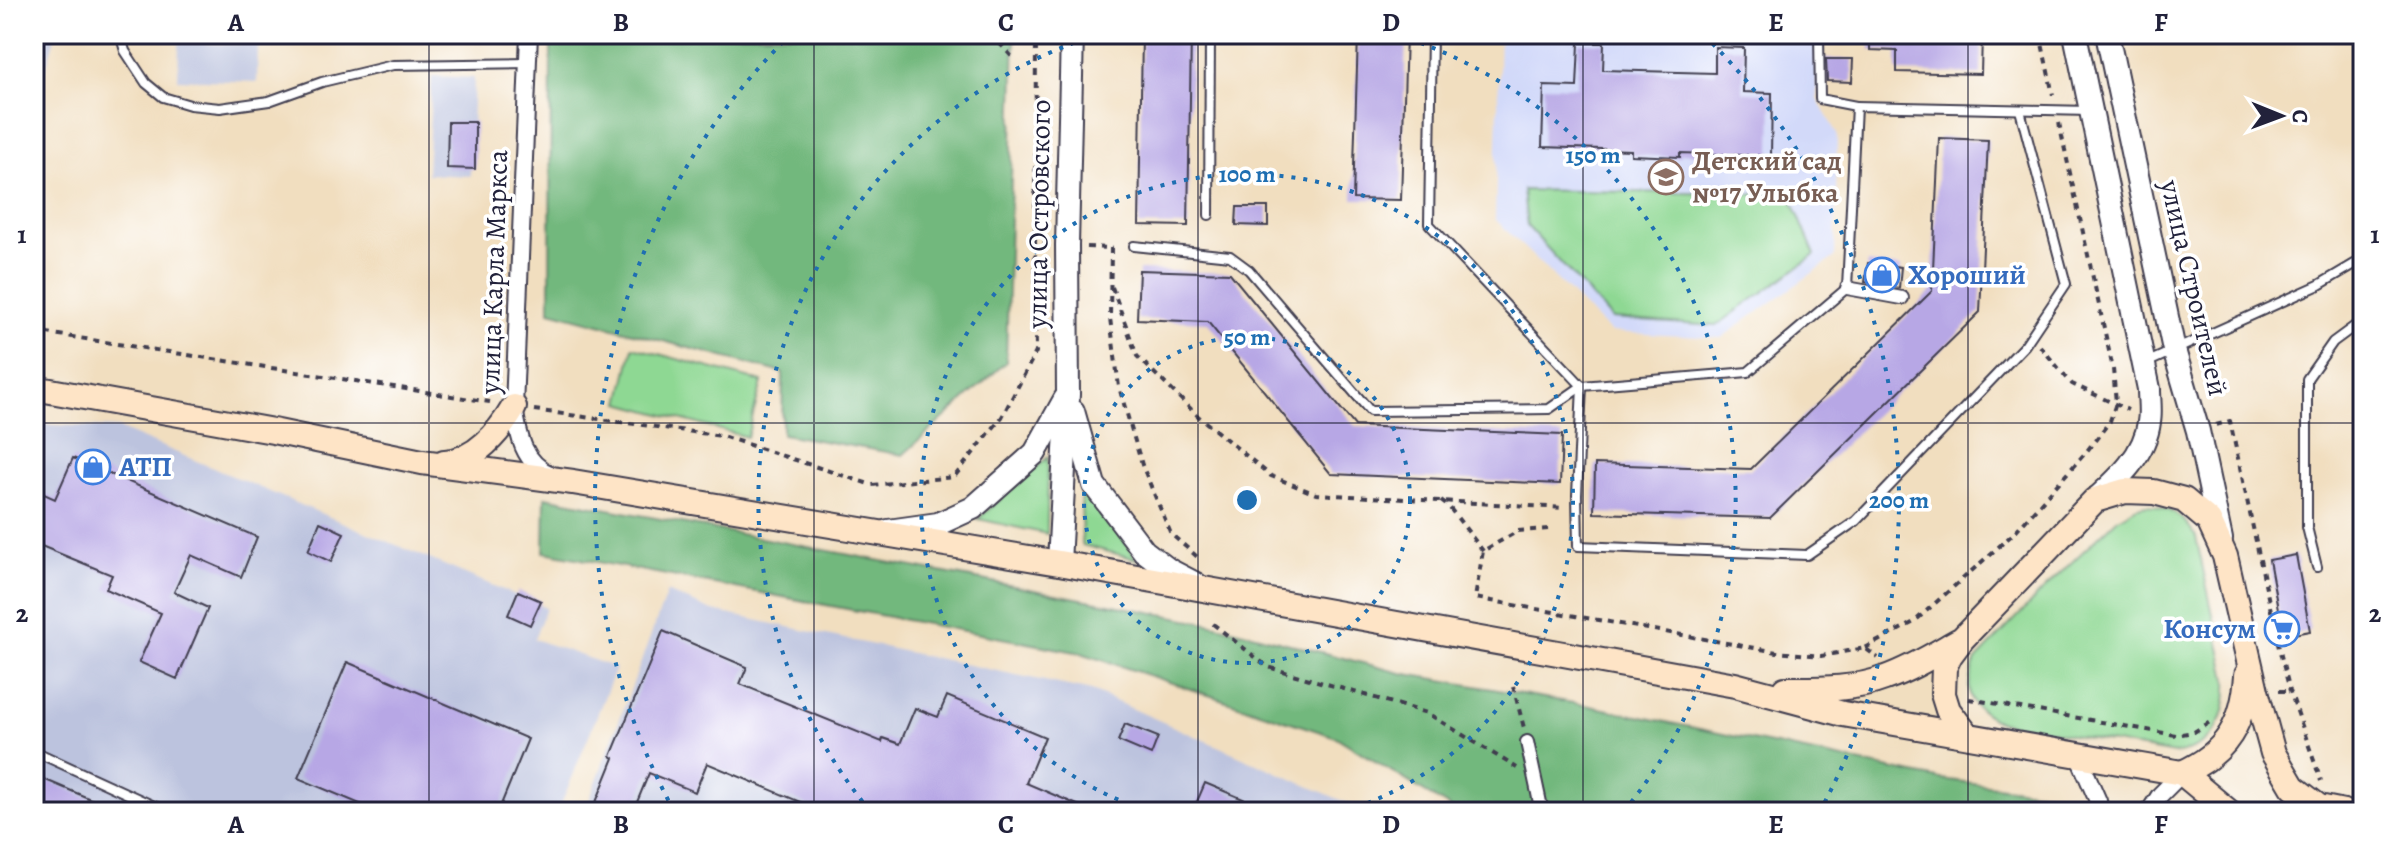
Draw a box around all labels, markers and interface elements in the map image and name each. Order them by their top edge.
text: A [227,5,245,40]
text: B [613,5,629,40]
text: C [998,5,1014,40]
text: D [1382,5,1400,40]
text: E [1768,5,1784,40]
text: F [2154,5,2168,40]
north arrow [2241,76,2321,156]
street label: улица Островского [1018,99,1060,330]
text: С [2285,109,2315,123]
text: 150 m [1565,139,1621,171]
place label: Детский сад №17 Улыбка [1692,142,1842,212]
street label: улица Карла Маркса [471,149,517,396]
text: 100 m [1218,158,1276,190]
school or university icon: Детский сад №17 Улыбка [1647,158,1685,196]
street label: улица Строителей [2150,175,2237,400]
text: 1 [17,217,27,252]
text: 1 [2370,217,2380,252]
shop icon: Хороший [1863,256,1901,294]
place label: Хороший [1908,256,2026,294]
text: 50 m [1224,321,1270,353]
shop icon: АТП [74,448,112,486]
place label: АТП [118,448,172,486]
text: 200 m [1869,484,1929,516]
centre of rings [1233,486,1261,514]
text: 2 [16,596,29,631]
text: 2 [2369,596,2382,631]
place label: Консум [2163,610,2256,648]
supermarket icon: Консум [2263,610,2301,648]
text: A [227,807,245,842]
text: B [613,807,629,842]
text: C [998,807,1014,842]
text: D [1382,807,1400,842]
text: E [1768,807,1784,842]
text: F [2154,807,2168,842]

